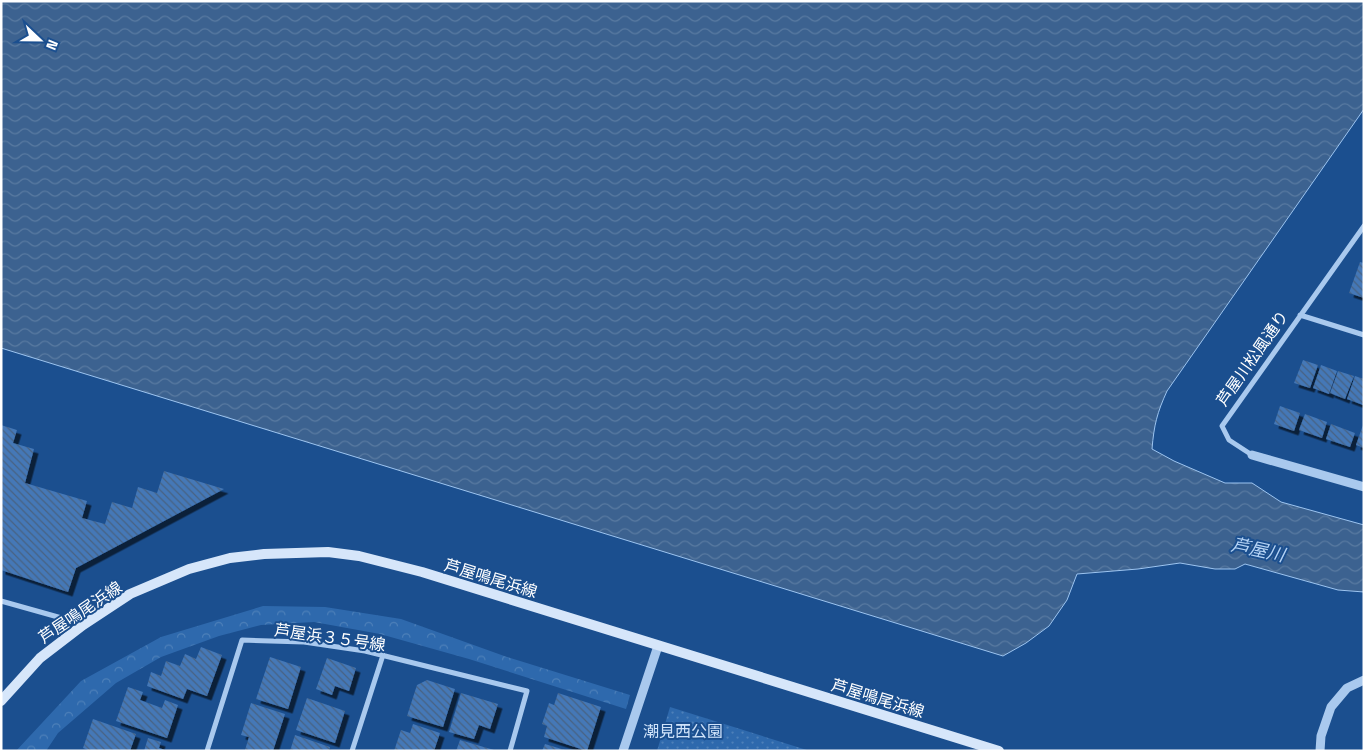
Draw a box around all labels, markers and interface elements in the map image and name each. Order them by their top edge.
north arrow [15,15,65,65]
text: N [42,37,62,53]
street label: 芦屋川松風通り [1212,306,1293,410]
water label: 芦屋川 [1229,533,1289,567]
street label: 芦屋鳴尾浜線 [442,554,540,603]
street label: 芦屋鳴尾浜線 [35,577,126,648]
street label: 芦屋浜３５号線 [273,619,387,656]
street label: 芦屋鳴尾浜線 [829,674,927,723]
park label: 潮見西公園 [643,721,723,742]

